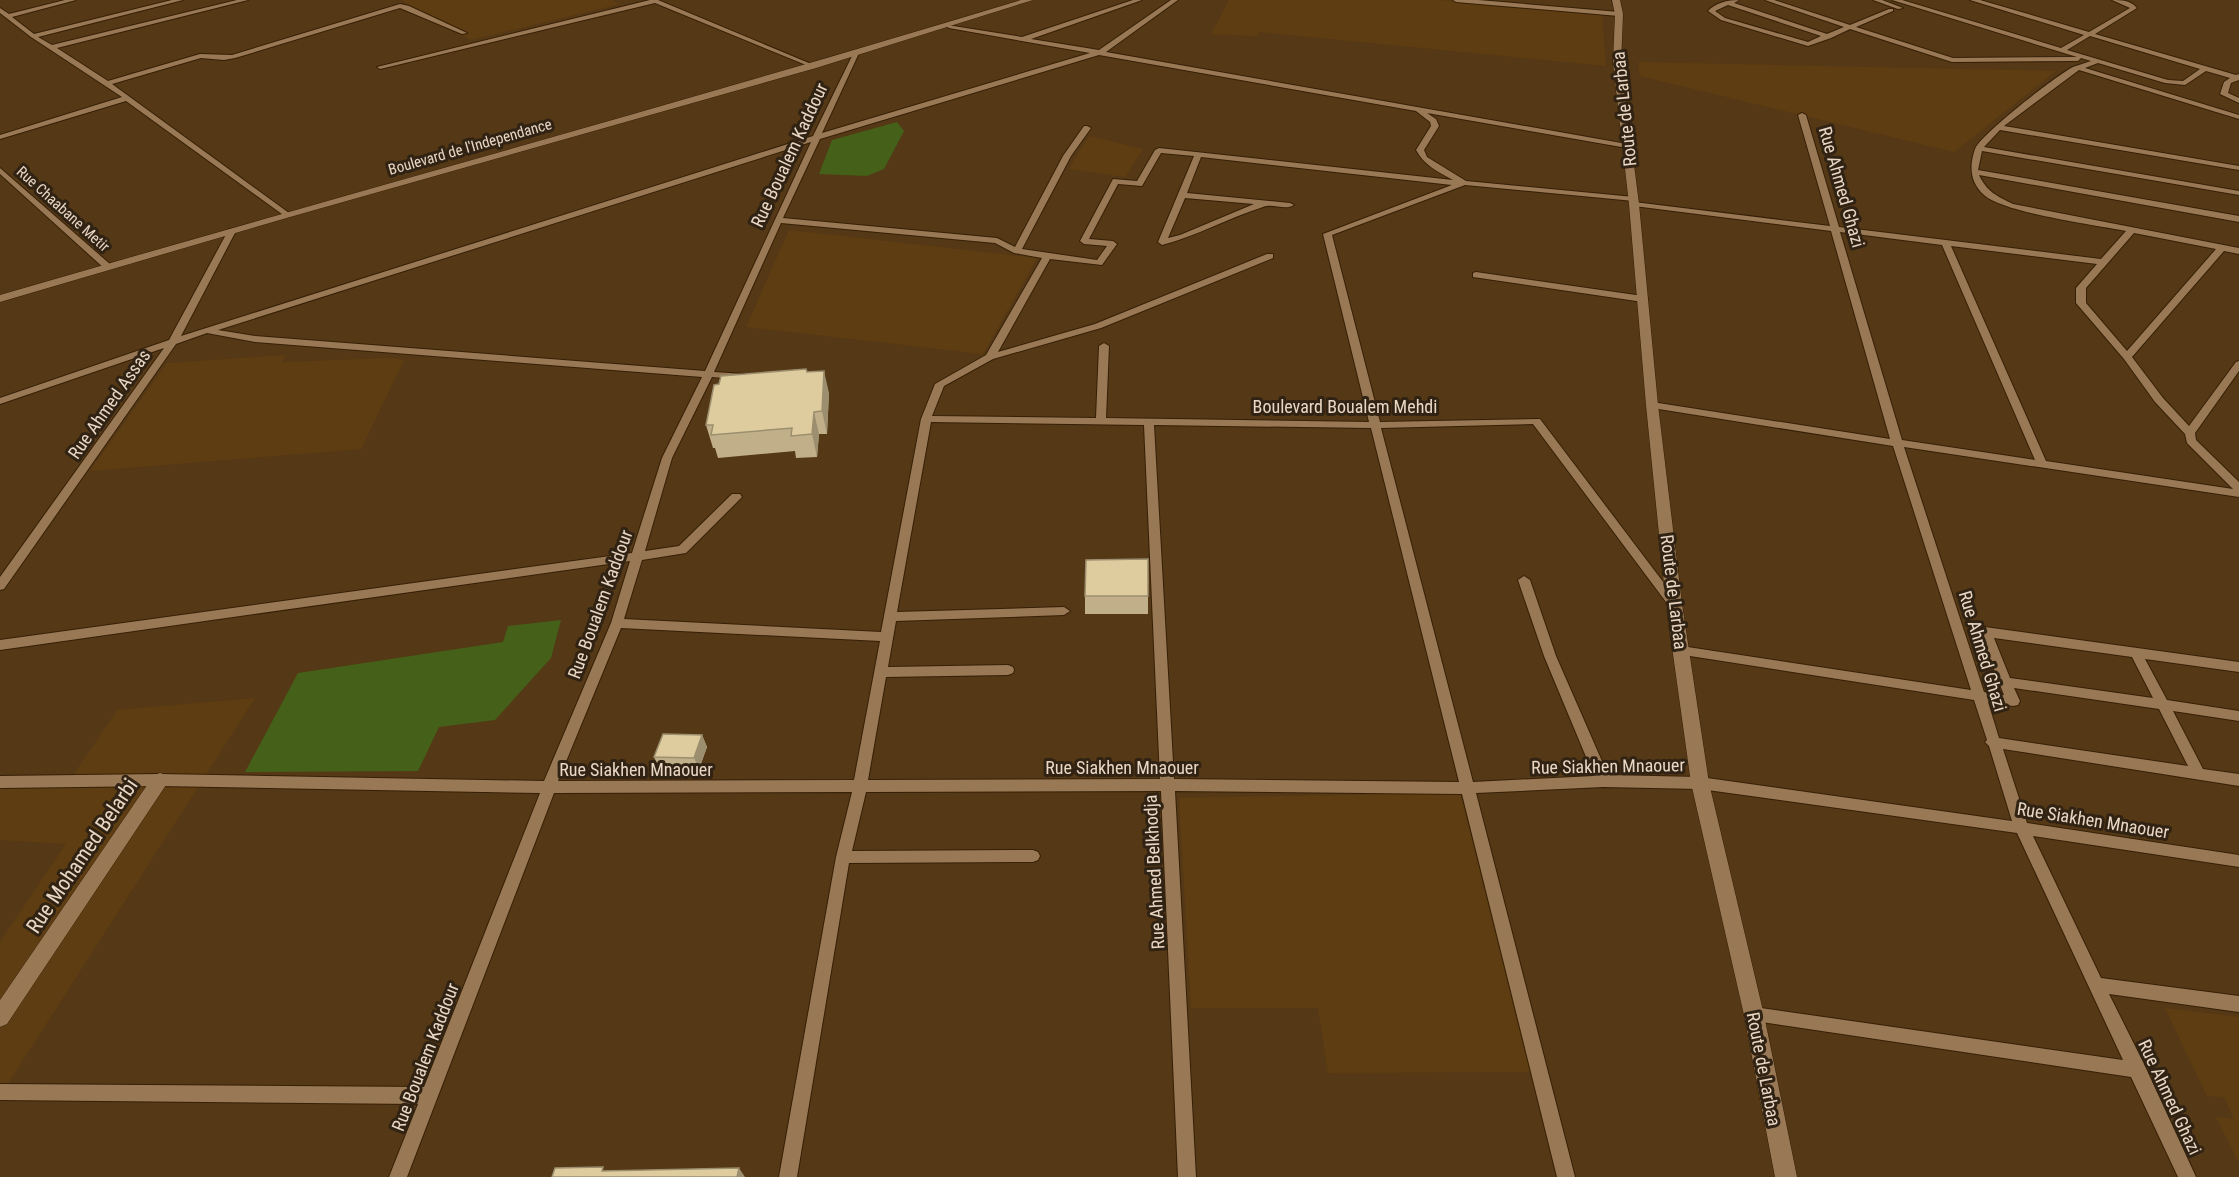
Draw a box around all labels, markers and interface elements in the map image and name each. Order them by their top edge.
street label: Route de Larbaa [1608,50,1640,168]
street label: Rue Boualem Kaddour [746,79,832,230]
street label: Boulevard de l'Independance [386,115,554,179]
street label: Rue Ahmed Ghazi [1815,124,1869,250]
street label: Rue Chaabane Metir [13,163,114,256]
street label: Rue Ahmed Assas [64,345,154,463]
street label: Boulevard Boualem Mehdi [1253,396,1437,417]
street label: Rue Boualem Kaddour [563,526,637,681]
street label: Route de Larbaa [1657,533,1691,651]
street label: Rue Ahmed Ghazi [1955,588,2011,714]
street label: Rue Siakhen Mnaouer [1531,754,1685,778]
street label: Rue Siakhen Mnaouer [1045,757,1199,778]
street label: Rue Siakhen Mnaouer [559,759,713,780]
street label: Rue Mohamed Belarbi [21,774,143,938]
street label: Rue Ahmed Belkhodja [1139,794,1169,950]
street label: Rue Siakhen Mnaouer [2015,798,2171,842]
street label: Rue Boualem Kaddour [387,980,463,1134]
street label: Route de Larbaa [1743,1010,1785,1128]
street label: Rue Ahmed Ghazi [2134,1036,2206,1158]

